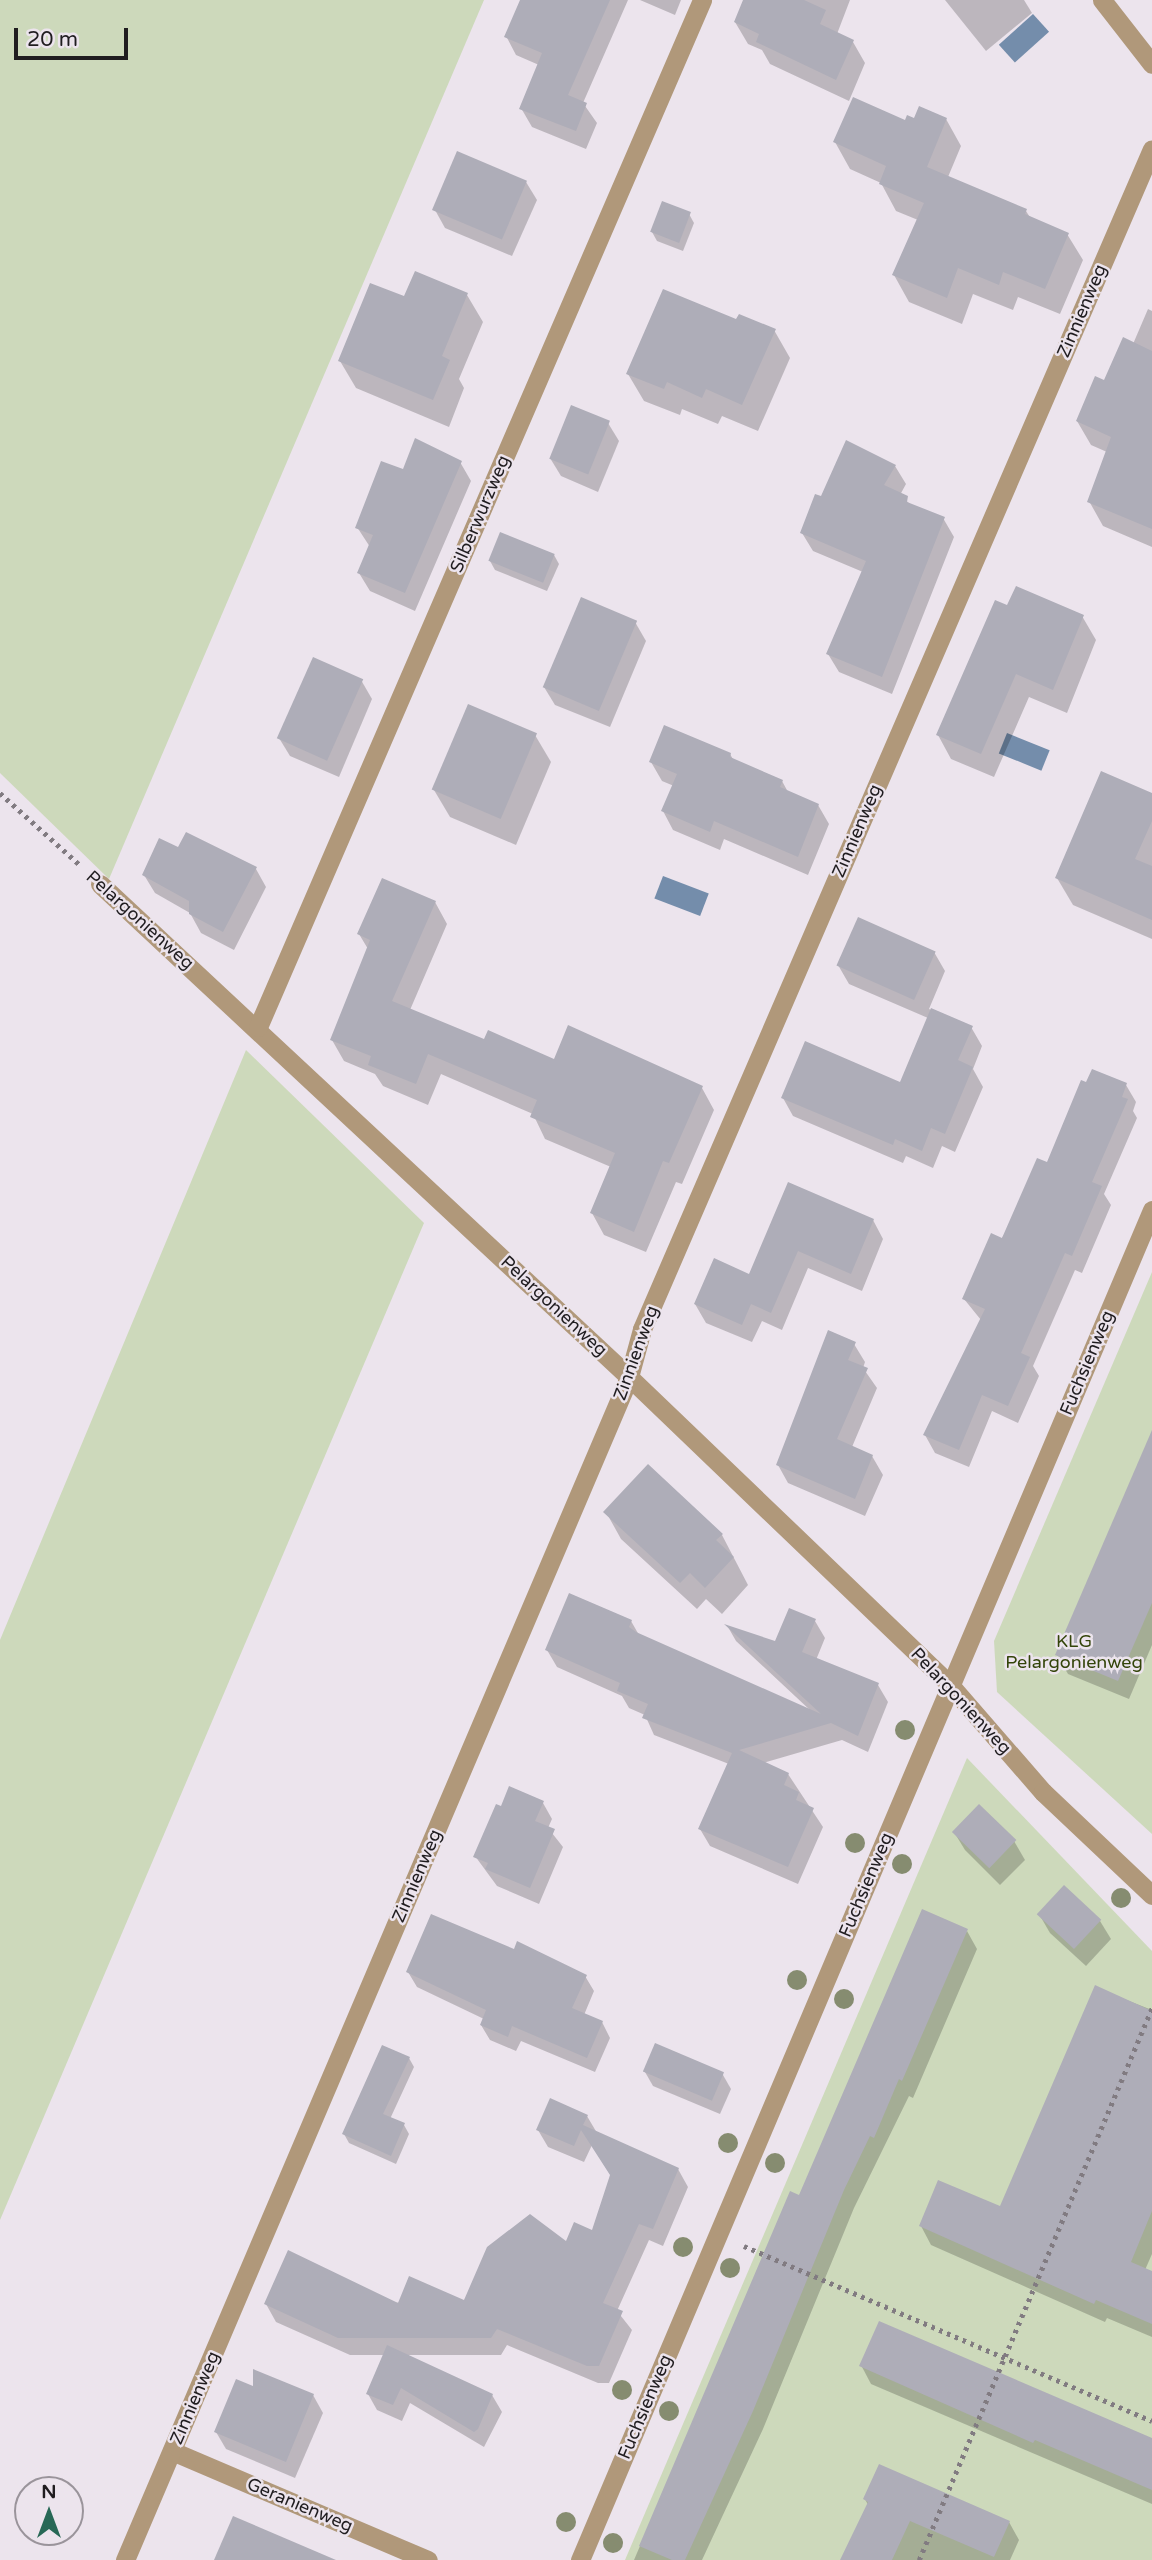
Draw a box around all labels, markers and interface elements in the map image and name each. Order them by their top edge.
scale bar [18,14,131,58]
text: 20 m [27,27,78,52]
street label: Zinnienweg [1053,261,1111,361]
street label: Silberwurzweg [446,452,514,576]
street label: Zinnienweg [828,781,886,881]
street label: Pelargonienweg [82,866,198,974]
street label: Pelargonienweg [496,1251,612,1361]
street label: Zinnienweg [609,1303,663,1403]
street label: Fuchsienweg [1055,1307,1119,1419]
park label: KLG Pelargonienweg [1005,1631,1143,1674]
street label: Pelargonienweg [906,1643,1016,1759]
street label: Zinnienweg [388,1826,446,1926]
street label: Fuchsienweg [834,1829,898,1941]
street label: Zinnienweg [166,2348,224,2448]
street label: Fuchsienweg [613,2351,677,2463]
street label: Geranienweg [244,2473,356,2537]
north arrow [14,2476,84,2546]
text: N [41,2481,57,2503]

